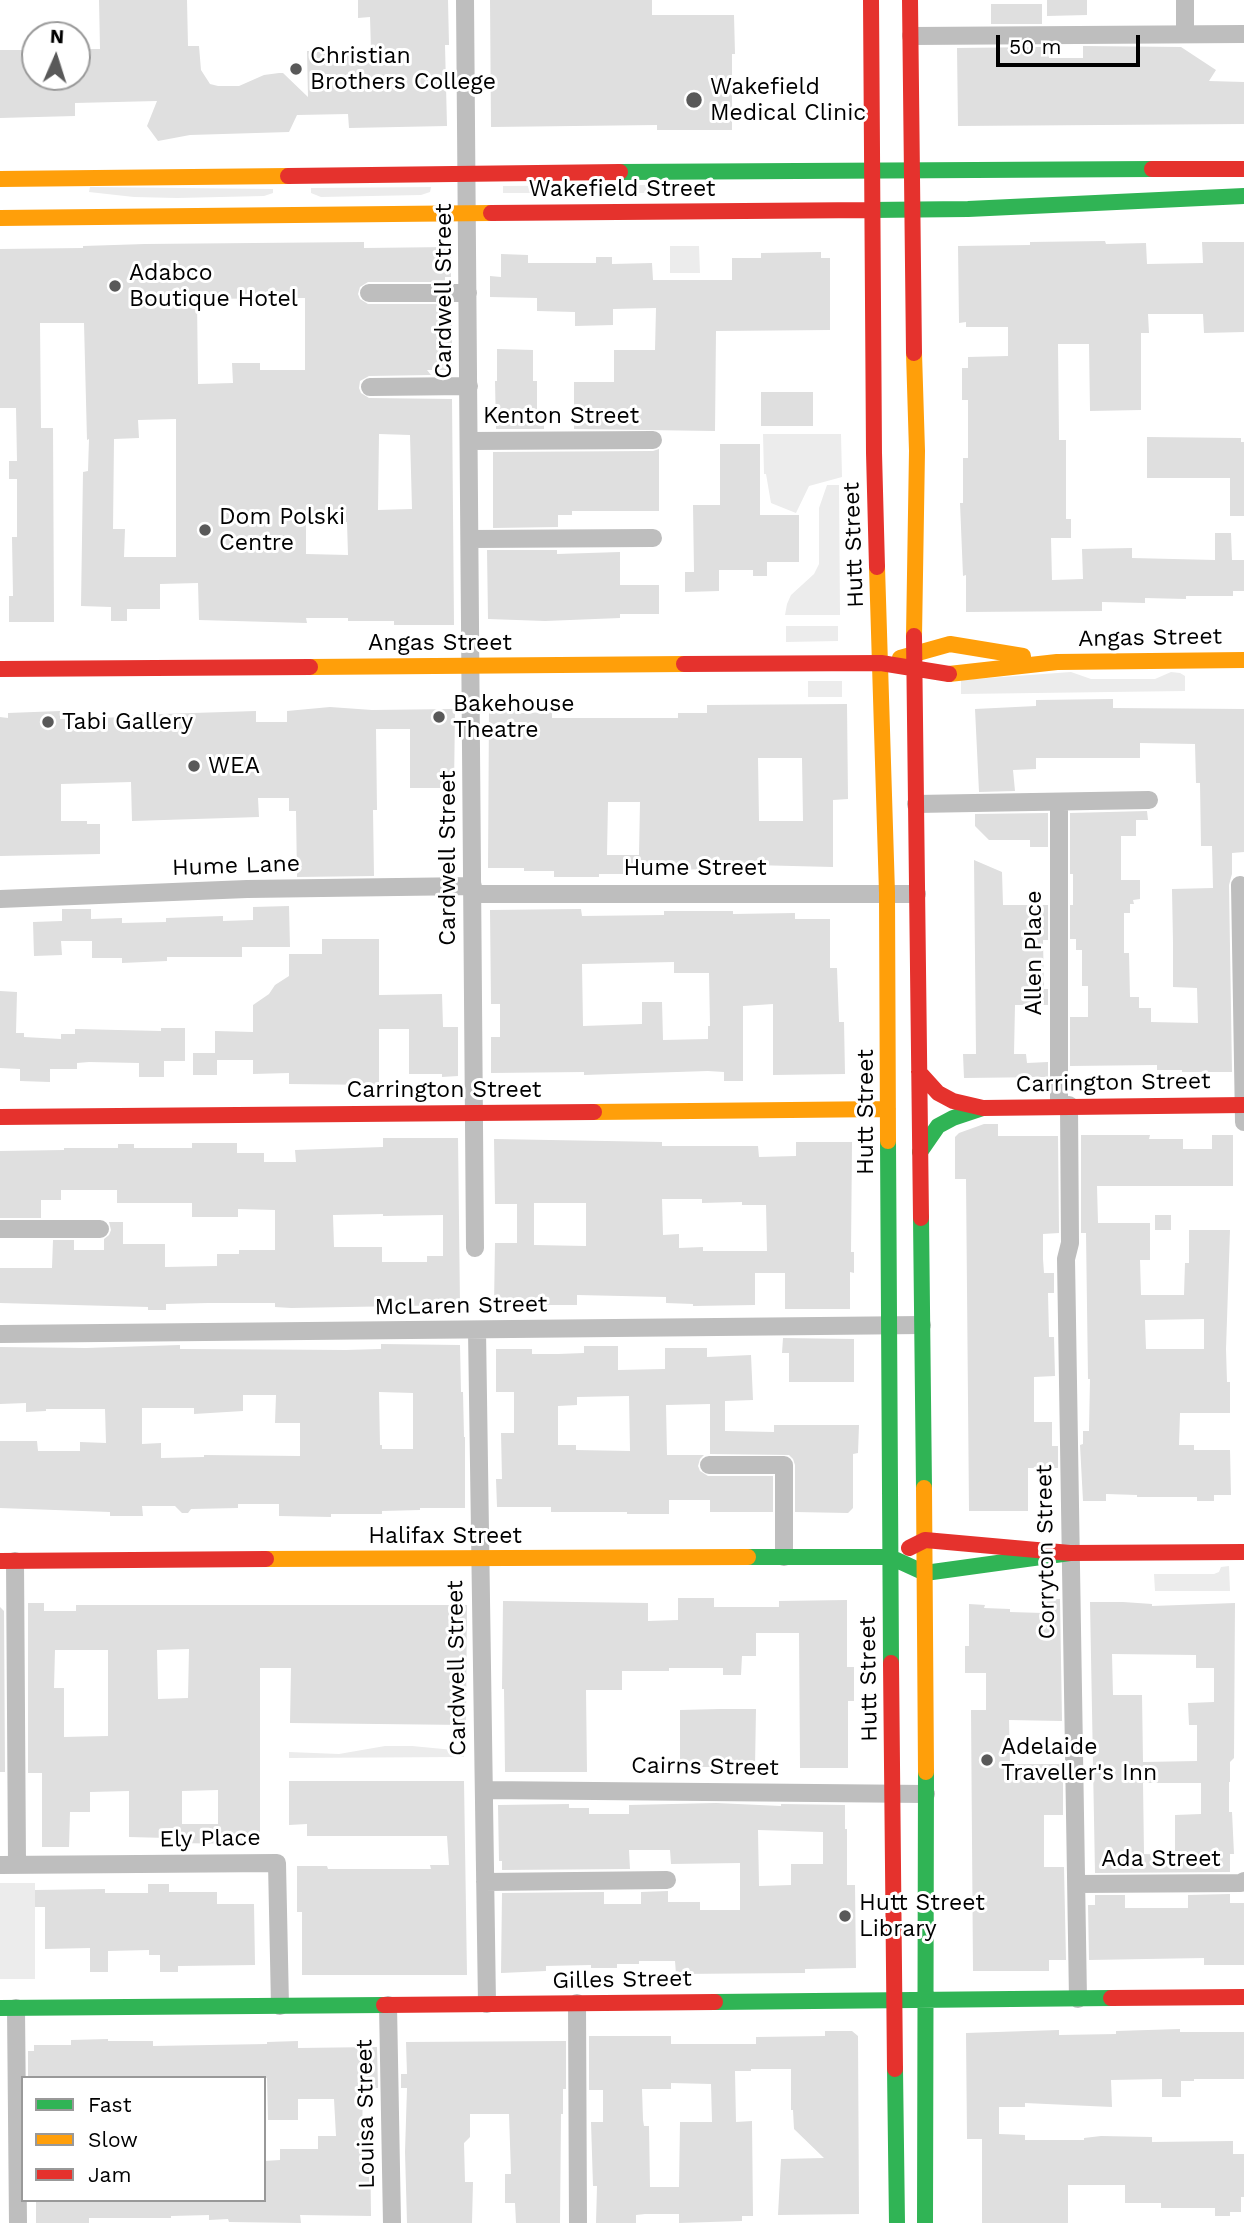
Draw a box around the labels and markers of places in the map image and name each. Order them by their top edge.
place label: Christian Brothers College [310,42,496,96]
marker: Christian Brothers College [288,61,304,77]
place label: Wakefield Medical Clinic [710,73,866,127]
marker: Wakefield Medical Clinic [684,90,704,110]
place label: Adabco Boutique Hotel [129,259,298,313]
marker: Adabco Boutique Hotel [107,278,123,294]
place label: Dom Polski Centre [219,503,345,557]
marker: Dom Polski Centre [197,522,213,538]
place label: Bakehouse Theatre [453,690,575,744]
place label: Tabi Gallery [62,708,193,736]
marker: Bakehouse Theatre [431,709,447,725]
marker: Tabi Gallery [40,714,56,730]
place label: WEA [208,752,260,780]
marker: WEA [186,758,202,774]
place label: Adelaide Traveller's Inn [1001,1733,1157,1787]
marker: Adelaide Traveller's Inn [979,1752,995,1768]
place label: Hutt Street Library [859,1889,985,1943]
marker: Hutt Street Library [837,1908,853,1924]

